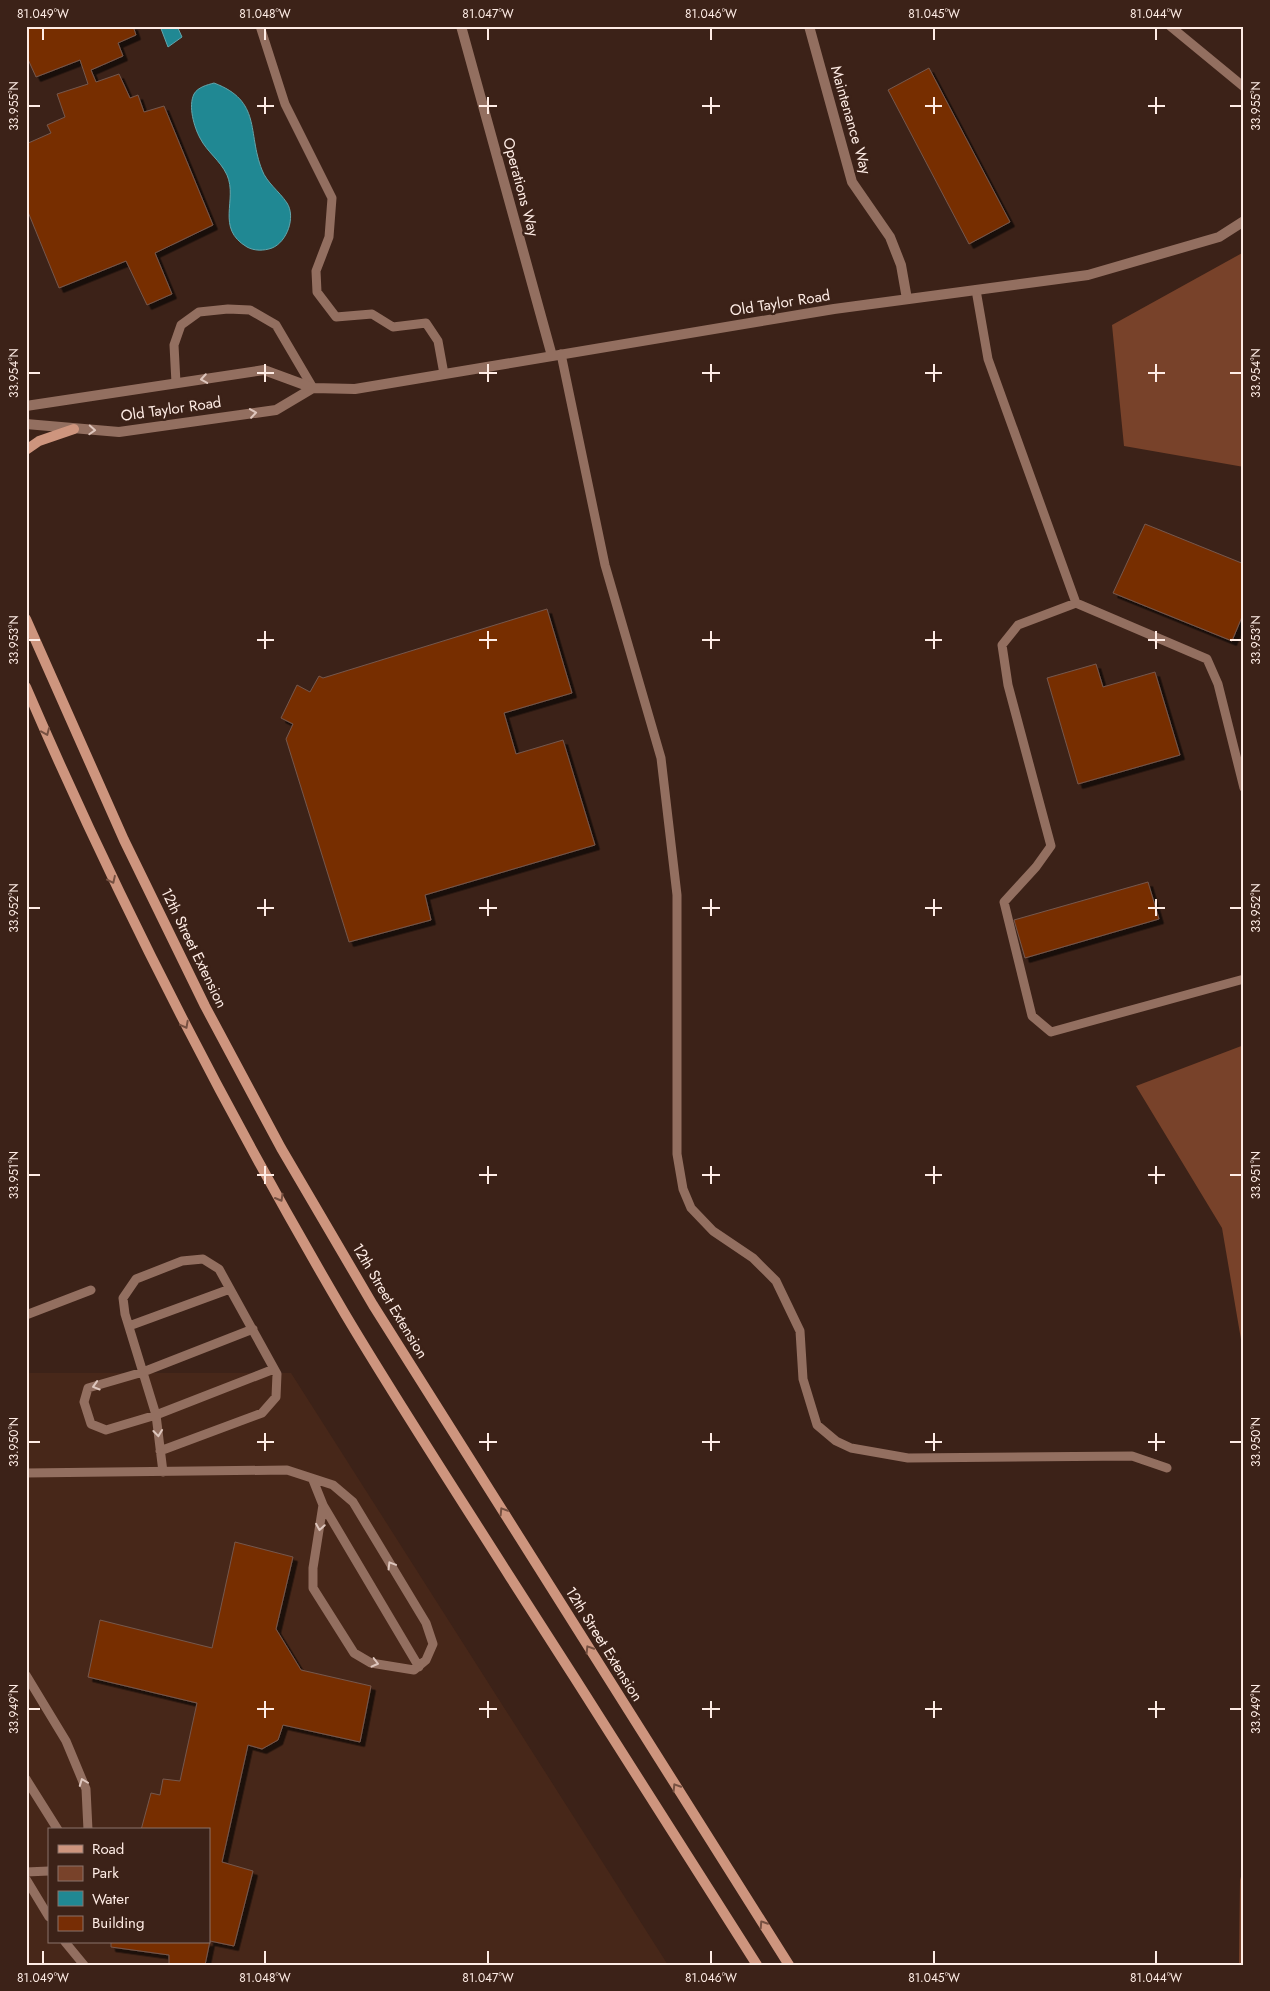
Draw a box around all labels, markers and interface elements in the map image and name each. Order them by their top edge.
text: 81.049°W [17,5,69,23]
text: 81.048°W [239,5,291,23]
text: 81.047°W [462,5,514,23]
text: 81.046°W [685,5,737,23]
text: 81.045°W [908,5,960,23]
text: 81.044°W [1130,5,1182,23]
street label: Maintenance Way [825,63,877,177]
text: 33.955°N [5,81,23,131]
text: 33.955°N [1247,81,1265,131]
street label: Operations Way [497,135,545,239]
street label: Old Taylor Road [728,284,832,322]
text: 33.954°N [5,348,23,398]
text: 33.954°N [1247,348,1265,398]
one-way arrow [199,373,207,384]
street label: Old Taylor Road [119,391,223,427]
one-way arrow [249,409,258,419]
one-way arrow [88,425,96,436]
text: 33.953°N [5,615,23,665]
text: 33.953°N [1247,615,1265,665]
one-way arrow [39,727,50,736]
one-way arrow [106,875,117,884]
text: 33.952°N [5,883,23,933]
text: 33.952°N [1247,883,1265,933]
street label: 12th Street Extension [155,884,233,1012]
one-way arrow [179,1020,189,1029]
text: 33.951°N [5,1151,23,1199]
text: 33.951°N [1247,1151,1265,1199]
one-way arrow [273,1193,283,1202]
street label: 12th Street Extension [347,1239,433,1363]
one-way arrow [92,1380,101,1390]
text: 33.950°N [5,1417,23,1467]
text: 33.950°N [1247,1417,1265,1467]
one-way arrow [152,1429,163,1437]
one-way arrow [500,1508,509,1517]
one-way arrow [315,1522,325,1531]
one-way arrow [387,1561,397,1570]
street label: 12th Street Extension [560,1582,648,1706]
one-way arrow [586,1645,596,1654]
one-way arrow [371,1657,380,1668]
text: 33.949°N [5,1684,23,1734]
text: 33.949°N [1247,1684,1265,1734]
one-way arrow [79,1778,89,1787]
one-way arrow [673,1783,682,1792]
legend [48,1828,210,1944]
text: Road [92,1838,124,1860]
text: Park [92,1862,119,1884]
text: Water [92,1888,130,1910]
text: Building [92,1912,144,1934]
one-way arrow [760,1920,769,1929]
text: 81.049°W [17,1969,69,1987]
text: 81.048°W [239,1969,291,1987]
text: 81.047°W [462,1969,514,1987]
text: 81.046°W [685,1969,737,1987]
text: 81.045°W [908,1969,960,1987]
text: 81.044°W [1130,1969,1182,1987]

